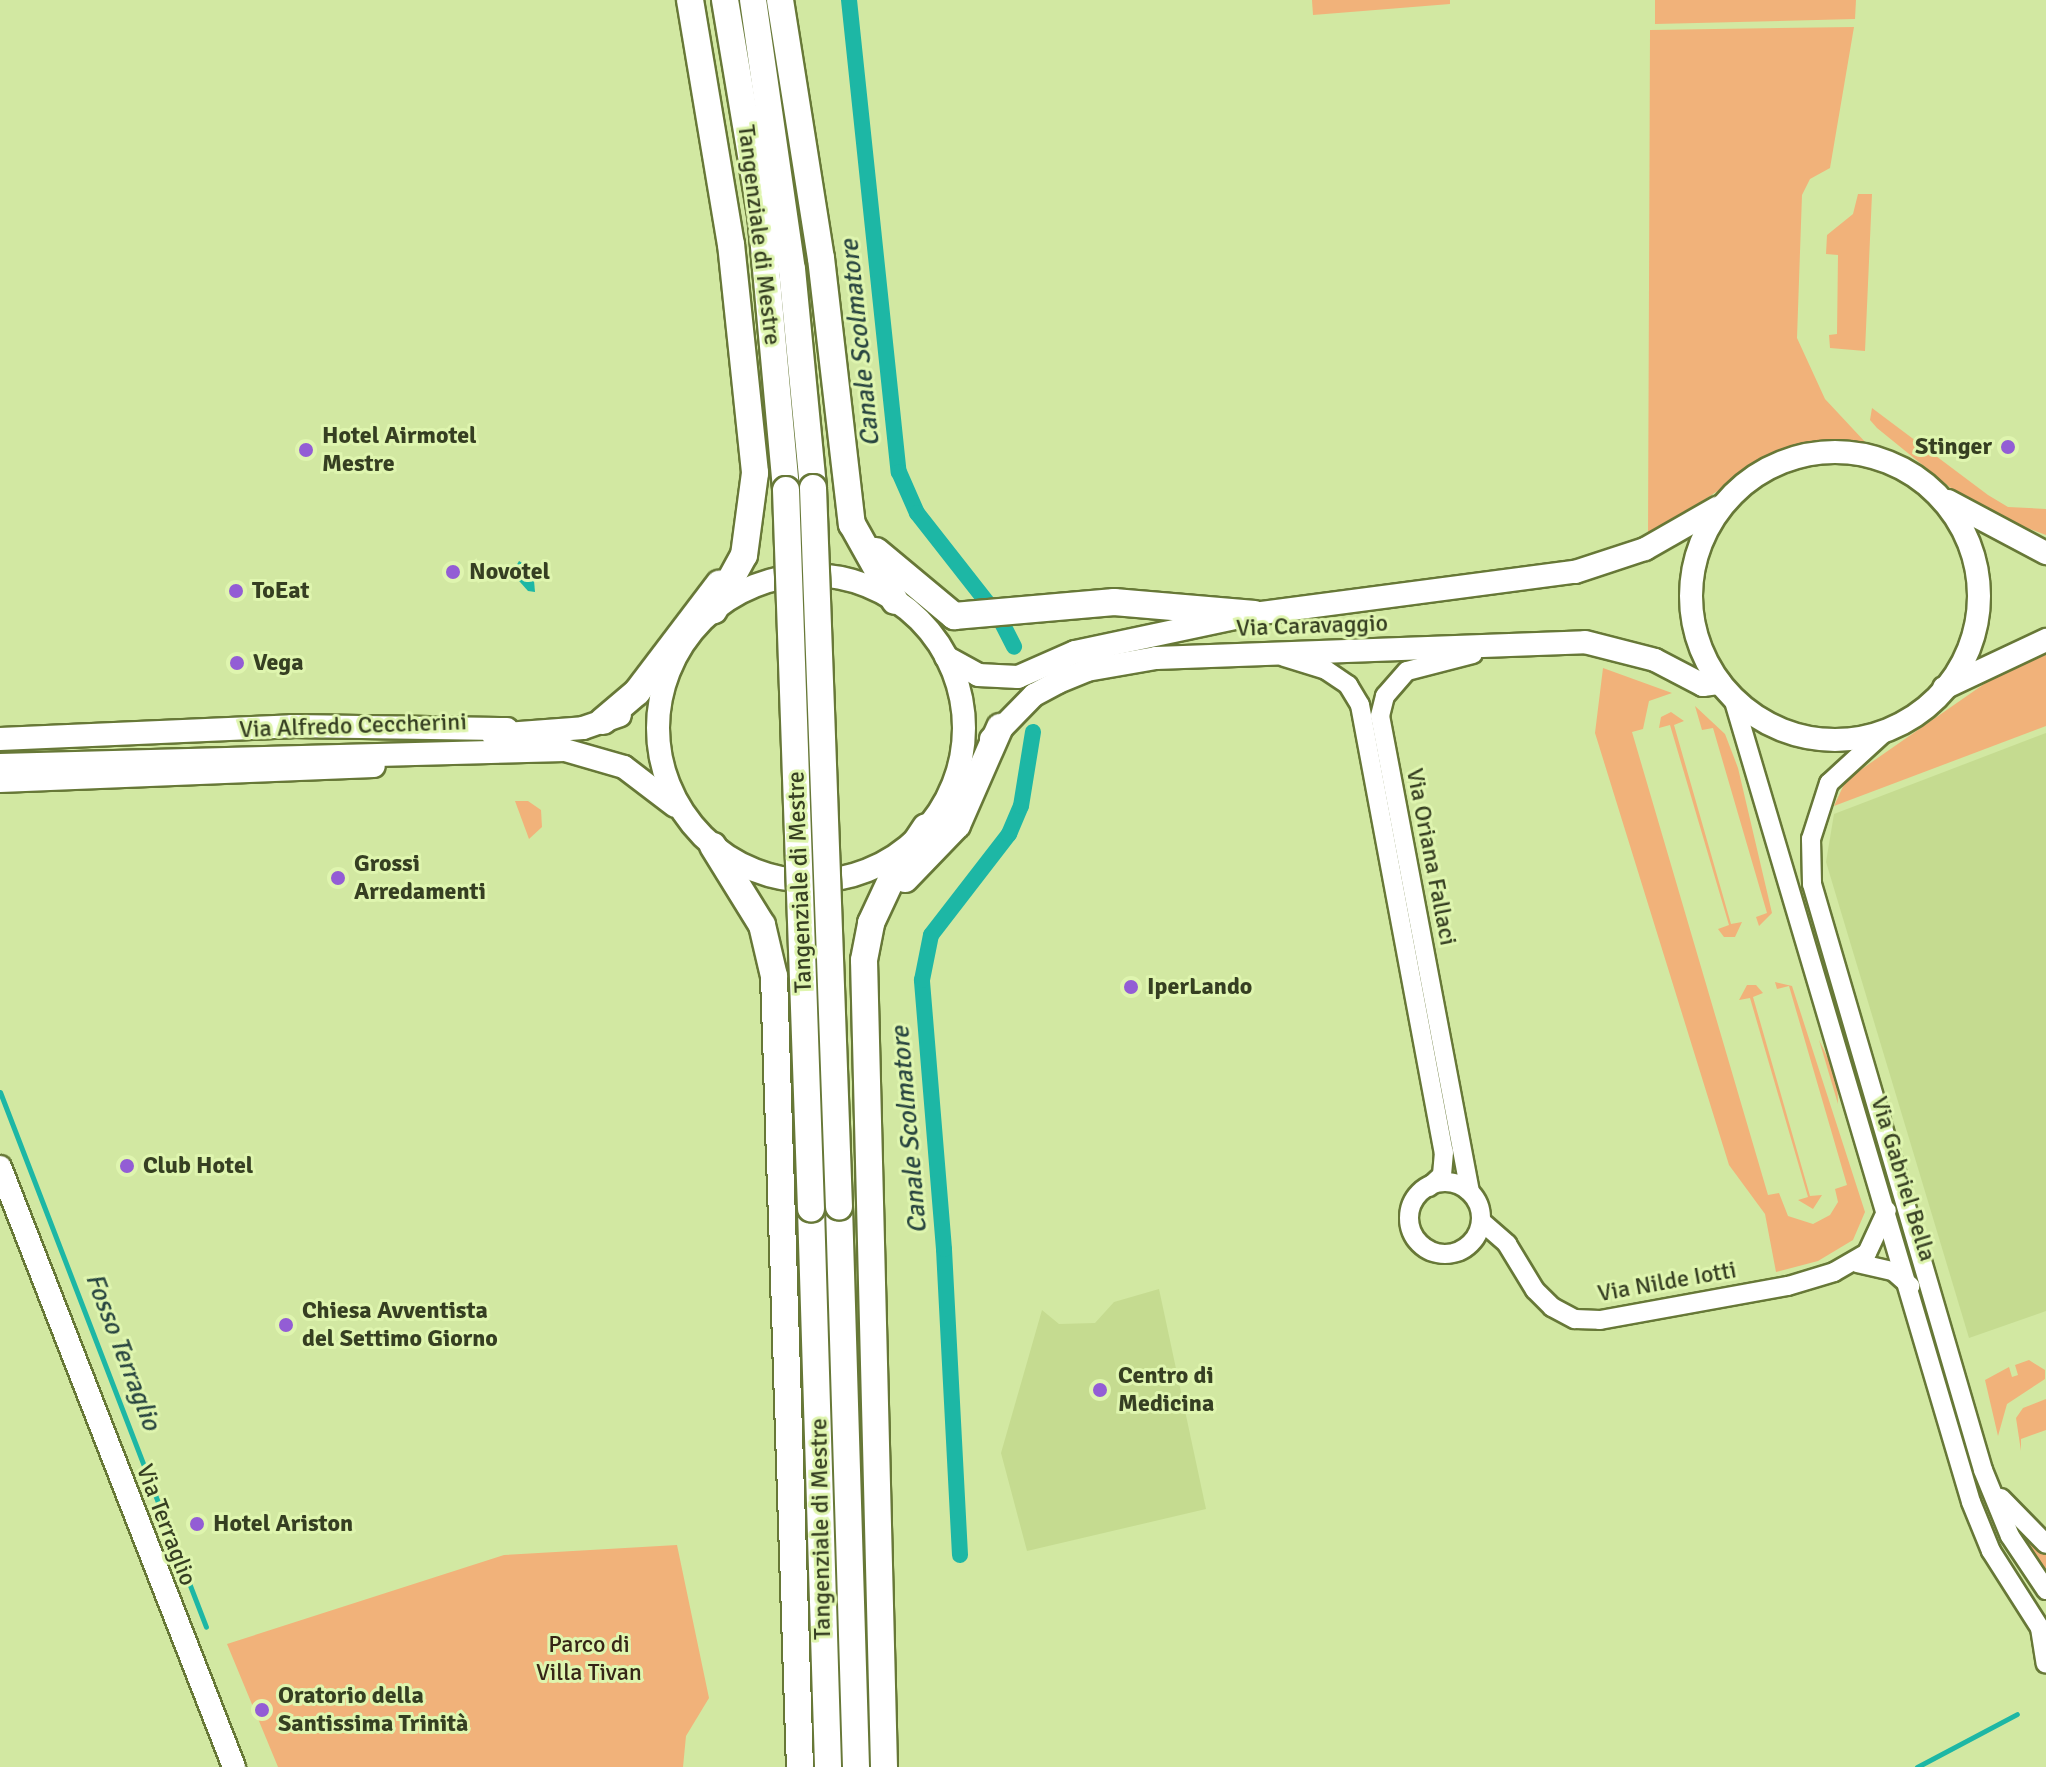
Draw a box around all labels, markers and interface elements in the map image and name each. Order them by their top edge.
street label: Tangenziale di Mestre [731,123,787,347]
water label: Canale Scolmatore [835,238,887,448]
place label: Hotel Airmotel Mestre [322,422,477,478]
place label: Stinger [1915,433,1992,461]
marker: Stinger [1999,438,2017,456]
marker: Hotel Airmotel Mestre [297,441,315,459]
place label: Novotel [469,558,550,586]
marker: Novotel [444,563,462,581]
place label: ToEat [252,577,309,605]
marker: ToEat [227,582,245,600]
street label: Via Caravaggio [1236,609,1388,643]
place label: Vega [253,649,304,677]
marker: Vega [228,654,246,672]
street label: Via Alfredo Ceccherini [239,708,467,744]
street label: Via Oriana Fallaci [1400,766,1462,948]
street label: Tangenziale di Mestre [782,771,818,993]
place label: Grossi Arredamenti [354,850,486,906]
marker: Grossi Arredamenti [329,869,347,887]
place label: IperLando [1147,973,1252,1001]
marker: IperLando [1122,978,1140,996]
water label: Canale Scolmatore [885,1025,935,1235]
street label: Via Gabriel Bella [1864,1093,1942,1265]
place label: Club Hotel [143,1152,253,1180]
marker: Club Hotel [118,1157,136,1175]
street label: Via Nilde Iotti [1595,1256,1739,1308]
water label: Fosso Terraglio [78,1269,166,1435]
place label: Chiesa Avventista del Settimo Giorno [302,1297,498,1353]
marker: Chiesa Avventista del Settimo Giorno [277,1316,295,1334]
place label: Centro di Medicina [1118,1362,1214,1418]
marker: Centro di Medicina [1089,1379,1111,1401]
street label: Tangenziale di Mestre [805,1418,837,1640]
street label: Via Terraglio [130,1460,202,1590]
place label: Hotel Ariston [213,1510,353,1538]
marker: Hotel Ariston [188,1515,206,1533]
park label: Parco di Villa Tivan [536,1631,642,1687]
place label: Oratorio della Santissima Trinità [278,1682,468,1738]
marker: Oratorio della Santissima Trinità [253,1701,271,1719]

